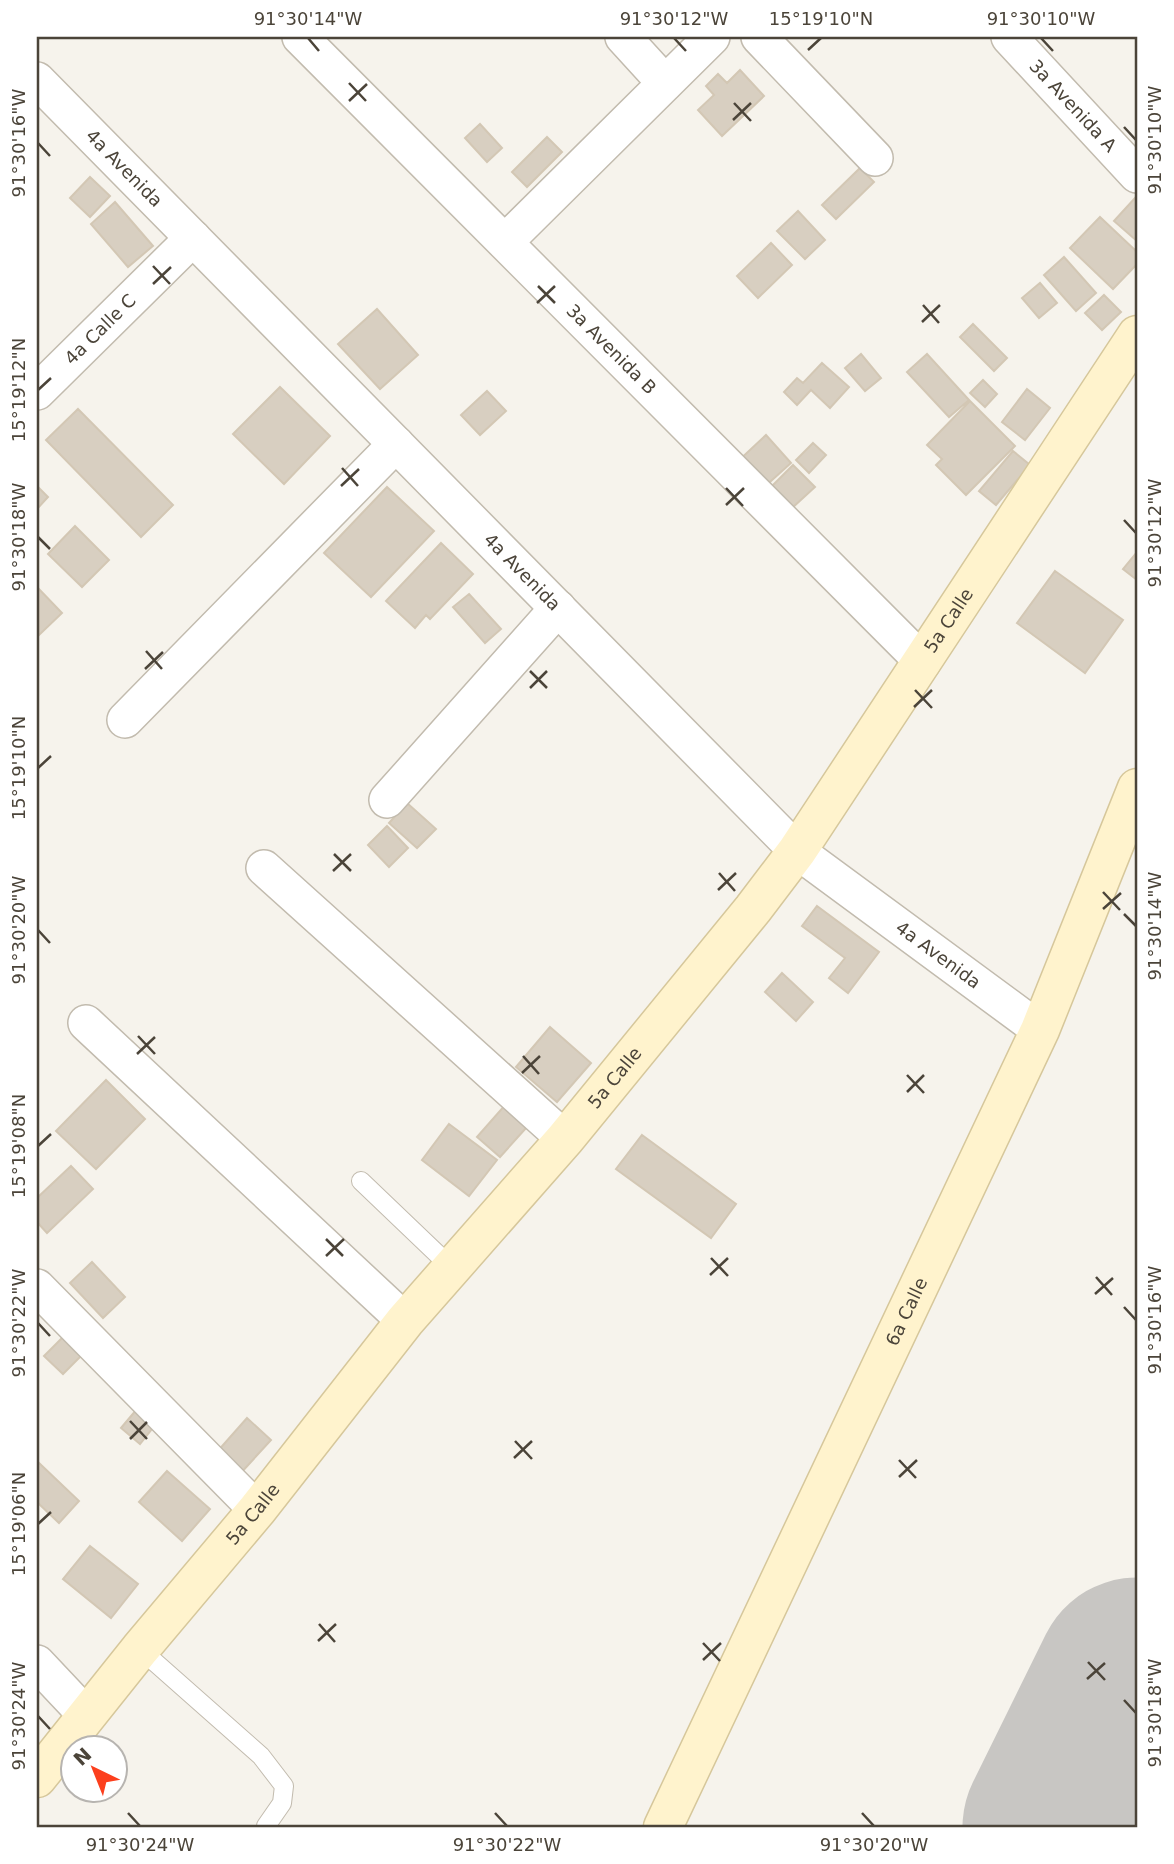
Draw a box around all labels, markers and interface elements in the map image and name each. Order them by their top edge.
text: 91°30'14"W [254,8,363,29]
text: 91°30'12"W [620,8,729,29]
text: 15°19'10"N [769,8,873,29]
text: 91°30'10"W [987,8,1096,29]
street label: 3a Avenida A [1025,55,1122,157]
text: 91°30'10"W [1144,85,1165,194]
text: 91°30'16"W [8,88,29,197]
street label: 4a Avenida [82,125,167,211]
street label: 4a Calle C [60,290,140,369]
street label: 3a Avenida B [563,300,661,398]
text: 15°19'12"N [8,338,29,442]
text: 91°30'12"W [1144,478,1165,587]
text: 91°30'18"W [8,482,29,591]
street label: 4a Avenida [480,529,565,615]
street label: 5a Calle [920,584,977,656]
text: 15°19'10"N [8,716,29,820]
text: 91°30'14"W [1144,871,1165,980]
text: 91°30'20"W [8,875,29,984]
street label: 4a Avenida [892,916,985,993]
street label: 5a Calle [583,1043,646,1113]
text: 15°19'08"N [8,1094,29,1198]
text: 91°30'16"W [1144,1265,1165,1374]
text: 91°30'22"W [8,1268,29,1377]
street label: 6a Calle [881,1274,931,1349]
text: 15°19'06"N [8,1472,29,1576]
street label: 5a Calle [221,1479,284,1549]
text: 91°30'18"W [1144,1658,1165,1767]
text: 91°30'24"W [8,1661,29,1770]
north arrow [60,1734,130,1804]
text: N [69,1743,96,1770]
text: 91°30'24"W [86,1834,195,1855]
text: 91°30'22"W [453,1834,562,1855]
text: 91°30'20"W [820,1834,929,1855]

